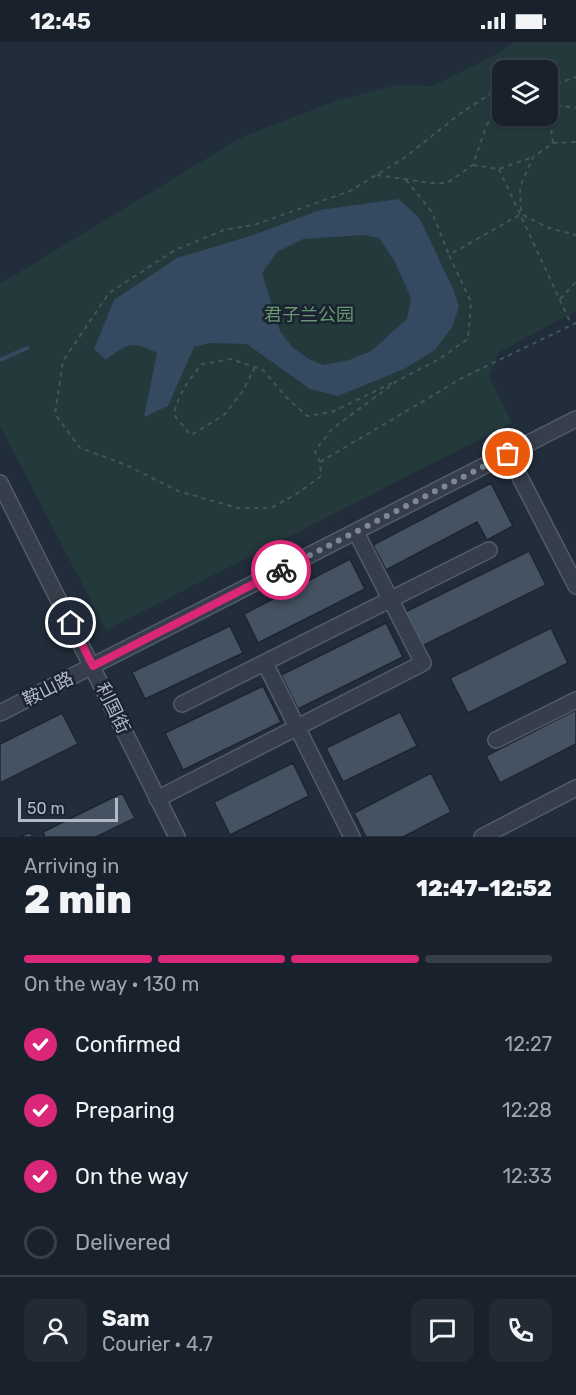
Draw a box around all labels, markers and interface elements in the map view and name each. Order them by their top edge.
text: 12:45 [30,8,91,35]
map controls [492,60,558,126]
button: layers [492,60,558,126]
park label: 君子兰公园 [264,304,354,326]
pin [482,428,533,479]
icon: bag [491,437,524,470]
courier [251,540,311,600]
icon: bike [265,554,298,587]
pin [45,597,96,648]
icon: home [54,606,87,639]
street label: 鞍山路 [19,667,77,711]
street label: 利国街 [91,679,135,737]
scale bar [18,795,118,822]
text: 50 m [27,799,65,818]
text: Arriving in [24,854,119,878]
text: 12:47–12:52 [416,875,552,902]
text: 2 min [24,877,132,923]
text: On the way · 130 m [24,972,199,996]
icon: check [24,1028,57,1061]
text: Confirmed [75,1031,181,1058]
text: 12:27 [505,1032,552,1056]
icon: check [24,1094,57,1127]
text: Preparing [75,1097,175,1124]
text: 12:28 [502,1098,552,1122]
icon: check [24,1160,57,1193]
text: On the way [75,1163,189,1190]
text: 12:33 [503,1164,552,1188]
text: Delivered [75,1229,171,1256]
button: person [24,1299,87,1362]
button: chat [411,1299,474,1362]
button: phone [489,1299,552,1362]
text: Sam [102,1305,150,1332]
text: Courier · 4.7 [102,1332,213,1356]

